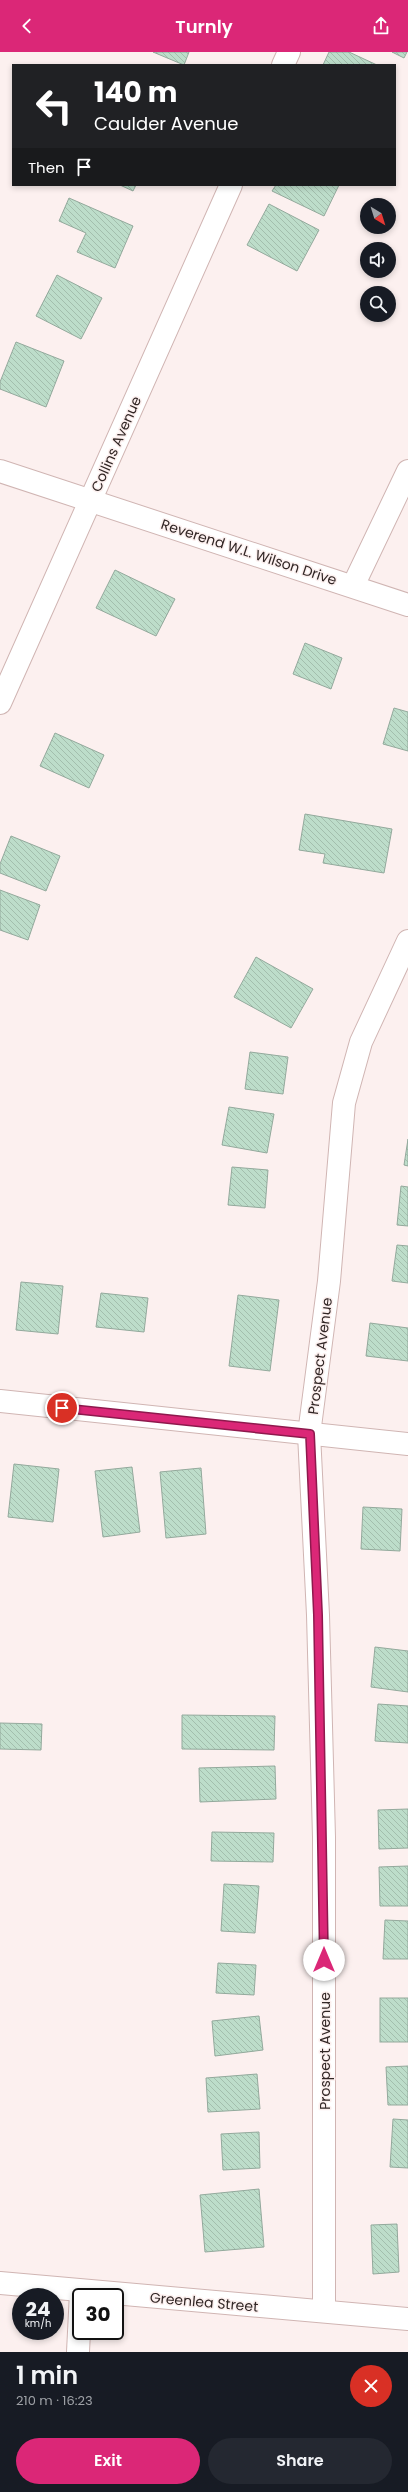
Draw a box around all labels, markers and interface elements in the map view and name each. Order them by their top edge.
text: Turnly [175,14,233,39]
icon: back [16,15,38,37]
icon: share [370,15,392,37]
text: 140 m [94,73,177,112]
icon: left [28,80,80,132]
text: Caulder Avenue [94,111,238,136]
icon: arrive [73,156,95,178]
text: Then [28,157,65,178]
north arrow [360,198,396,234]
map controls [360,198,396,322]
button: sound [360,242,396,278]
button: search [360,286,396,322]
street label: Collins Avenue [86,393,146,495]
street label: Reverend W.L. Wilson Drive [159,514,340,590]
street label: Prospect Avenue [303,1296,337,1416]
pin [45,1391,79,1425]
icon: arrive [51,1397,73,1419]
position arrow [303,1939,345,1981]
street label: Prospect Avenue [315,1992,335,2110]
street label: Greenlea Street [149,2287,259,2317]
speed limit sign: 30 [72,2288,124,2340]
text: 24 [26,2295,50,2323]
text: km/h [25,2316,51,2331]
text: 1 min [16,2359,78,2392]
button: close [350,2365,392,2407]
text: 210 m · 16:23 [16,2391,93,2410]
button: Exit [16,2438,200,2484]
button: Share [208,2438,392,2484]

